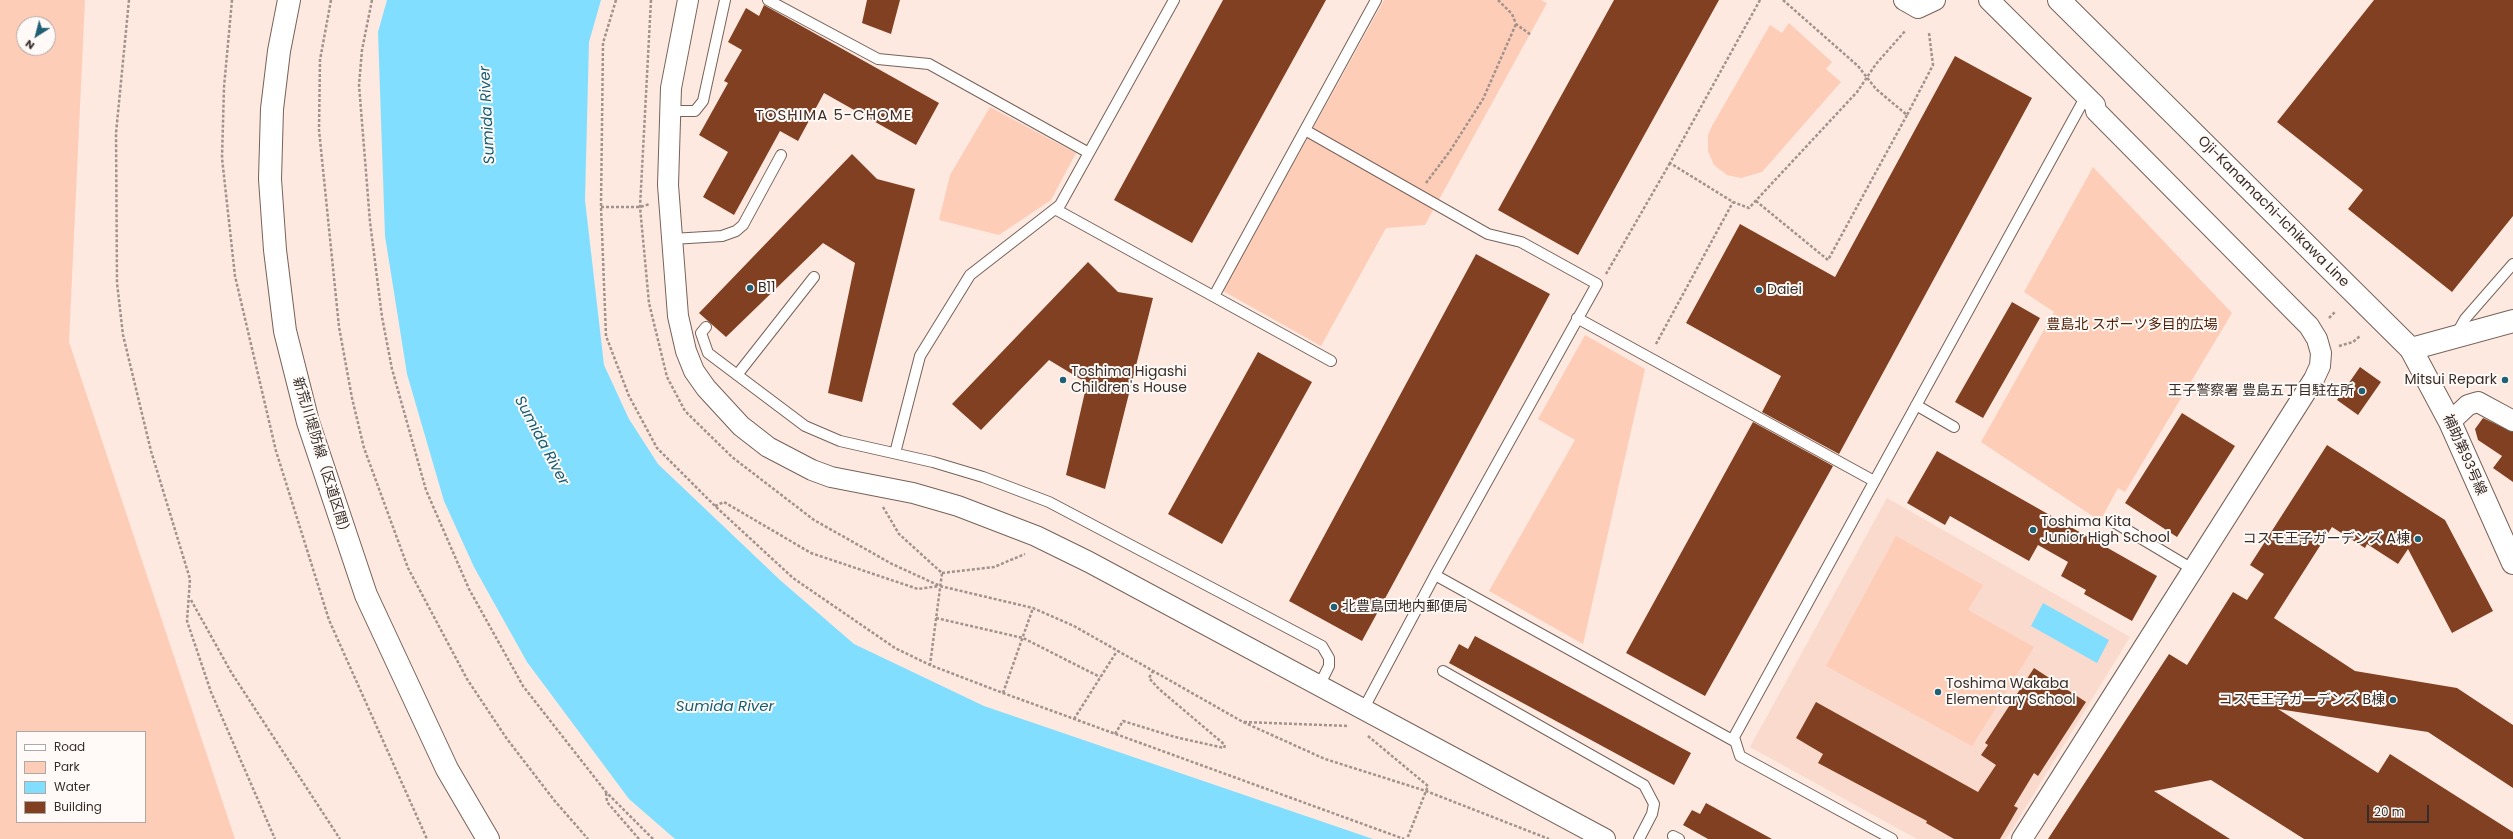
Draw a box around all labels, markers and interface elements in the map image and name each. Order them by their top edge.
north arrow [16,16,56,56]
text: N [21,36,38,54]
water label: Sumida River [476,65,500,165]
district label: TOSHIMA 5-CHOME [756,107,912,125]
street label: Oji-Kanamachi-Ichikawa Line [2194,133,2352,291]
place label: B11 [758,280,776,296]
place label: Daiei [1767,282,1802,298]
marker: B11 [745,283,755,293]
marker: Daiei [1754,285,1764,295]
park label: 豊島北 スポーツ多目的広場 [2046,317,2218,333]
place label: Toshima Higashi Children's House [1071,364,1187,396]
place label: Mitsui Repark [2404,372,2497,388]
street label: 新荒川堤防線（区道区間） [288,375,354,541]
marker: Toshima Higashi Children's House [1058,375,1068,385]
marker: Mitsui Repark [2500,375,2510,385]
place label: 王子警察署 豊島五丁目駐在所 [2168,383,2354,399]
marker: 王子警察署 豊島五丁目駐在所 [2357,386,2367,396]
water label: Sumida River [510,393,572,489]
street label: 補助第93号線 [2439,412,2489,498]
place label: Toshima Kita Junior High School [2041,514,2170,546]
marker: Toshima Kita Junior High School [2028,525,2038,535]
place label: コスモ王子ガーデンズ A棟 [2243,531,2410,547]
marker: コスモ王子ガーデンズ A棟 [2413,534,2423,544]
place label: 北豊島団地内郵便局 [1342,599,1468,615]
marker: 北豊島団地内郵便局 [1329,602,1339,612]
place label: Toshima Wakaba Elementary School [1946,676,2076,708]
marker: Toshima Wakaba Elementary School [1933,687,1943,697]
place label: コスモ王子ガーデンズ B棟 [2219,692,2385,708]
marker: コスモ王子ガーデンズ B棟 [2388,695,2398,705]
water label: Sumida River [676,698,774,716]
legend [16,731,146,823]
text: Road [54,738,85,755]
text: Park [54,758,80,775]
text: Water [54,778,90,795]
scale bar [2369,797,2431,823]
text: Building [54,798,102,815]
text: 20 m [2374,803,2404,820]

